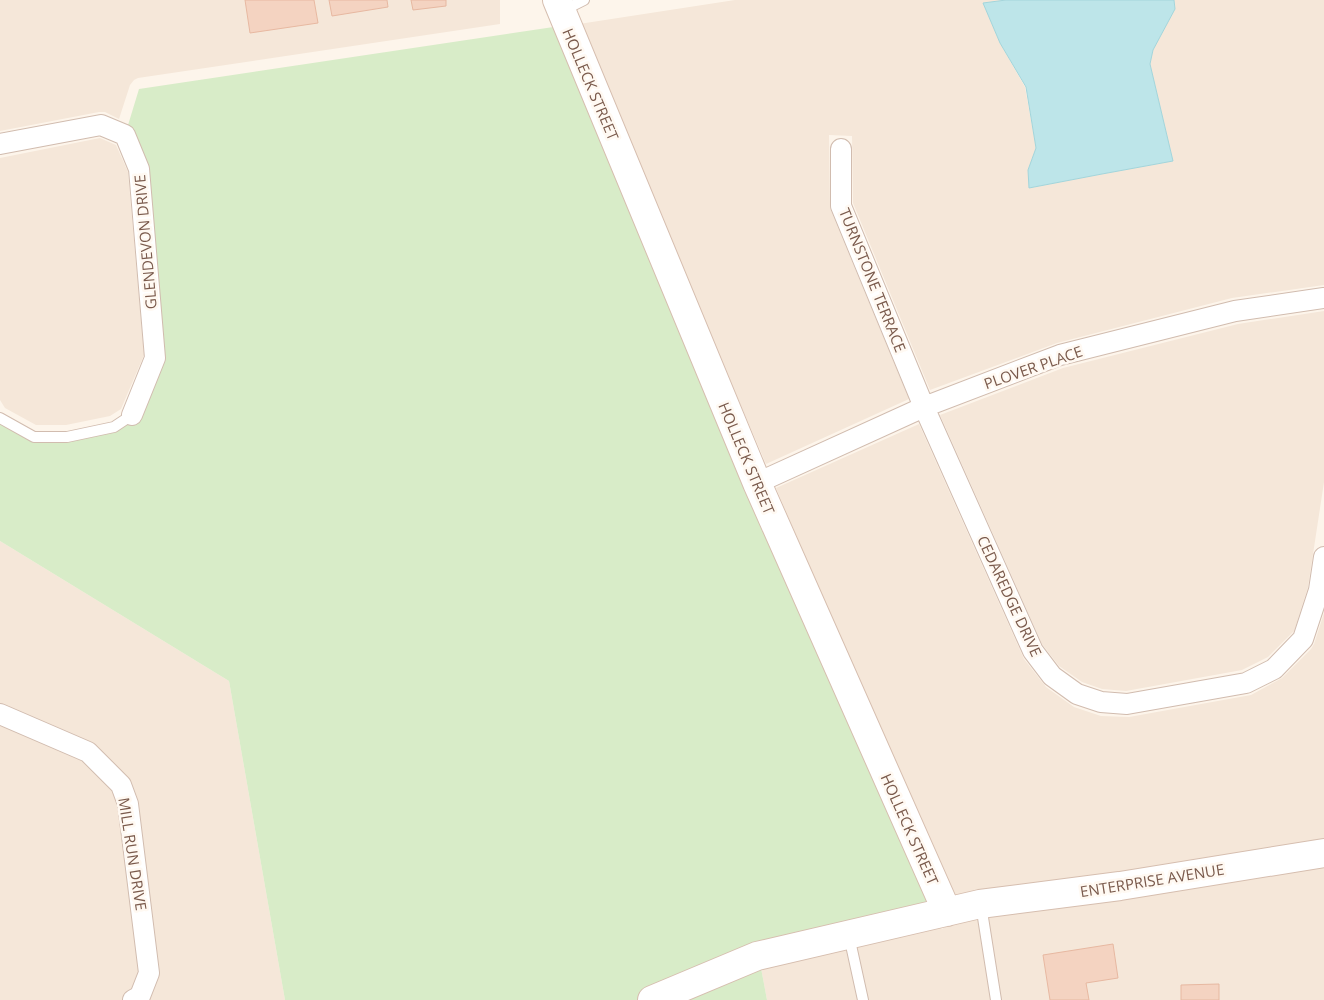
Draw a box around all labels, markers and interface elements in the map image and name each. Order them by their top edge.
street label: HOLLECK STREET [558,25,624,144]
street label: GLENDEVON DRIVE [129,174,161,310]
street label: TURNSTONE TERRACE [835,205,911,355]
street label: PLOVER PLACE [981,341,1085,393]
street label: HOLLECK STREET [714,399,780,518]
street label: CEDAREDGE DRIVE [973,532,1047,660]
street label: HOLLECK STREET [876,770,944,889]
street label: MILL RUN DRIVE [114,796,152,912]
street label: ENTERPRISE AVENUE [1078,859,1226,901]

